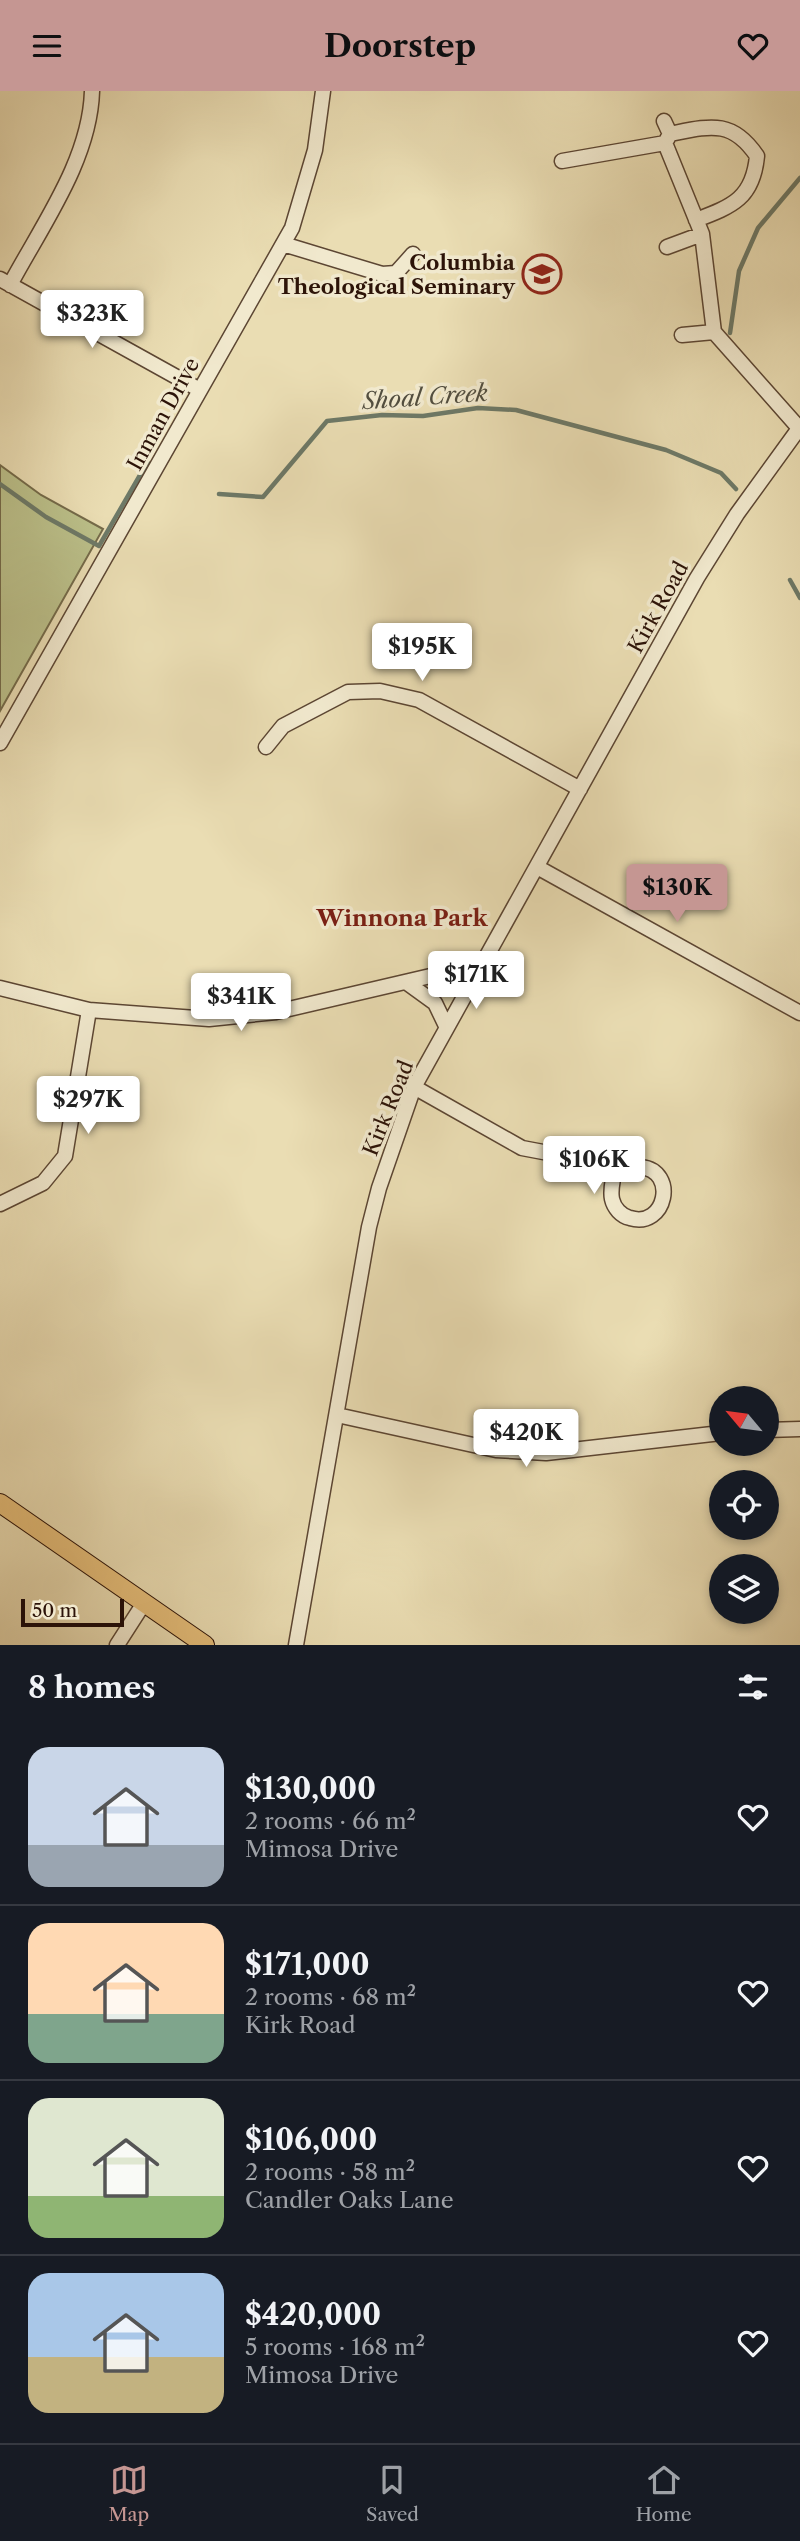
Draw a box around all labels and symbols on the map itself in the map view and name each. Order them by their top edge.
place label: Columbia Theological Seminary [278,250,516,299]
school or university icon: Columbia Theological Seminary [521,253,563,295]
pin: $323K [43,291,141,350]
street label: Inman Drive [122,353,204,475]
water label: Shoal Creek [359,379,489,415]
street label: Kirk Road [623,557,693,657]
pin: $195K [373,623,471,683]
pin: $130K [628,865,726,924]
district label: Winnona Park [315,904,489,932]
pin: $171K [427,951,525,1011]
pin: $341K [192,974,290,1033]
street label: Kirk Road [358,1056,419,1159]
pin: $297K [39,1077,137,1136]
pin: $106K [545,1137,643,1196]
north arrow [709,1386,779,1456]
pin: $420K [477,1409,575,1469]
scale bar [21,1596,124,1628]

